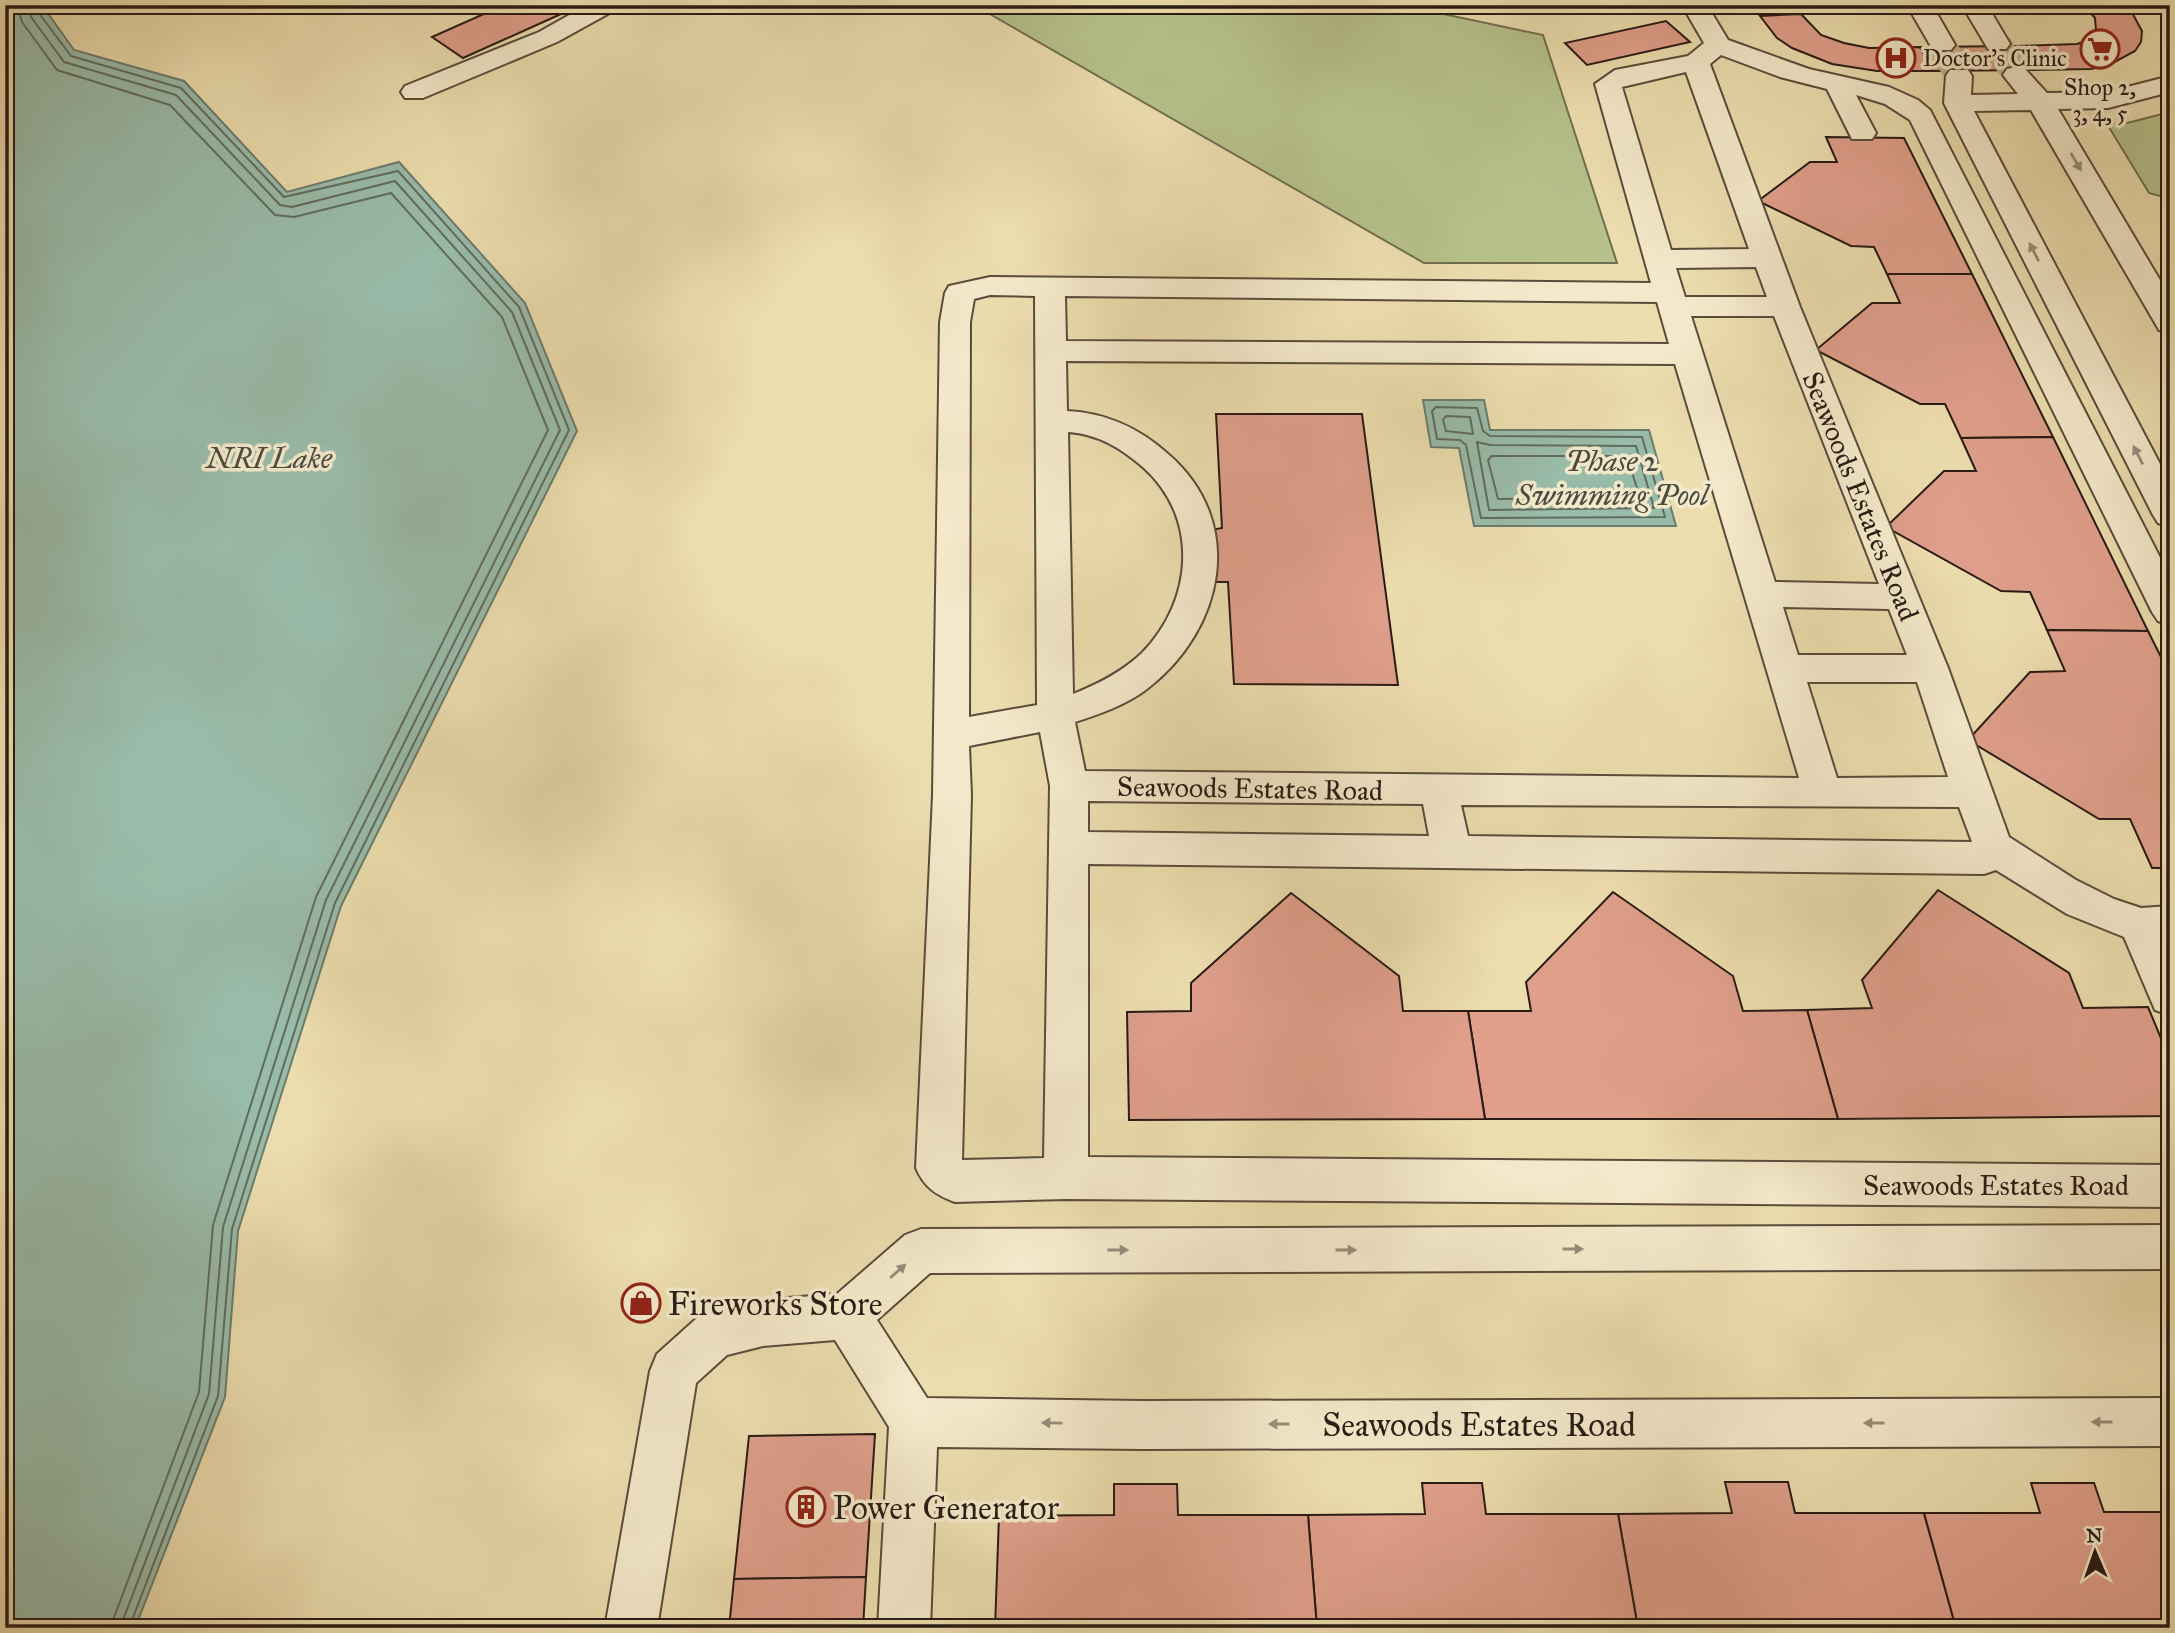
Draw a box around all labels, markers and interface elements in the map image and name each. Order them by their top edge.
supermarket icon: Shop 2, 3, 4, 5 [2079,28,2121,70]
hospital icon: Doctor's Clinic [1875,37,1917,79]
place label: Doctor's Clinic [1923,44,2067,72]
place label: Shop 2, 3, 4, 5 [2064,73,2136,127]
one-way arrow [2070,153,2082,172]
one-way arrow [2029,242,2041,262]
street label: Seawoods Estates Road [1794,366,1927,626]
water label: NRI Lake [204,440,333,476]
water label: Phase 2 Swimming Pool [1515,443,1711,513]
one-way arrow [2133,444,2145,464]
street label: Seawoods Estates Road [1117,769,1383,808]
street label: Seawoods Estates Road [1863,1168,2129,1203]
one-way arrow [1563,1243,1585,1255]
one-way arrow [1108,1244,1130,1256]
one-way arrow [1335,1244,1357,1256]
one-way arrow [890,1264,907,1279]
shop icon: Fireworks Store [620,1282,662,1324]
place label: Fireworks Store [668,1284,883,1324]
street label: Seawoods Estates Road [1322,1405,1636,1445]
one-way arrow [2090,1416,2112,1428]
one-way arrow [1863,1417,1885,1429]
one-way arrow [1040,1418,1062,1429]
one-way arrow [1268,1418,1290,1430]
building icon: Power Generator [785,1486,827,1528]
place label: Power Generator [833,1488,1060,1528]
north arrow [2060,1518,2130,1588]
text: N [2086,1524,2103,1547]

